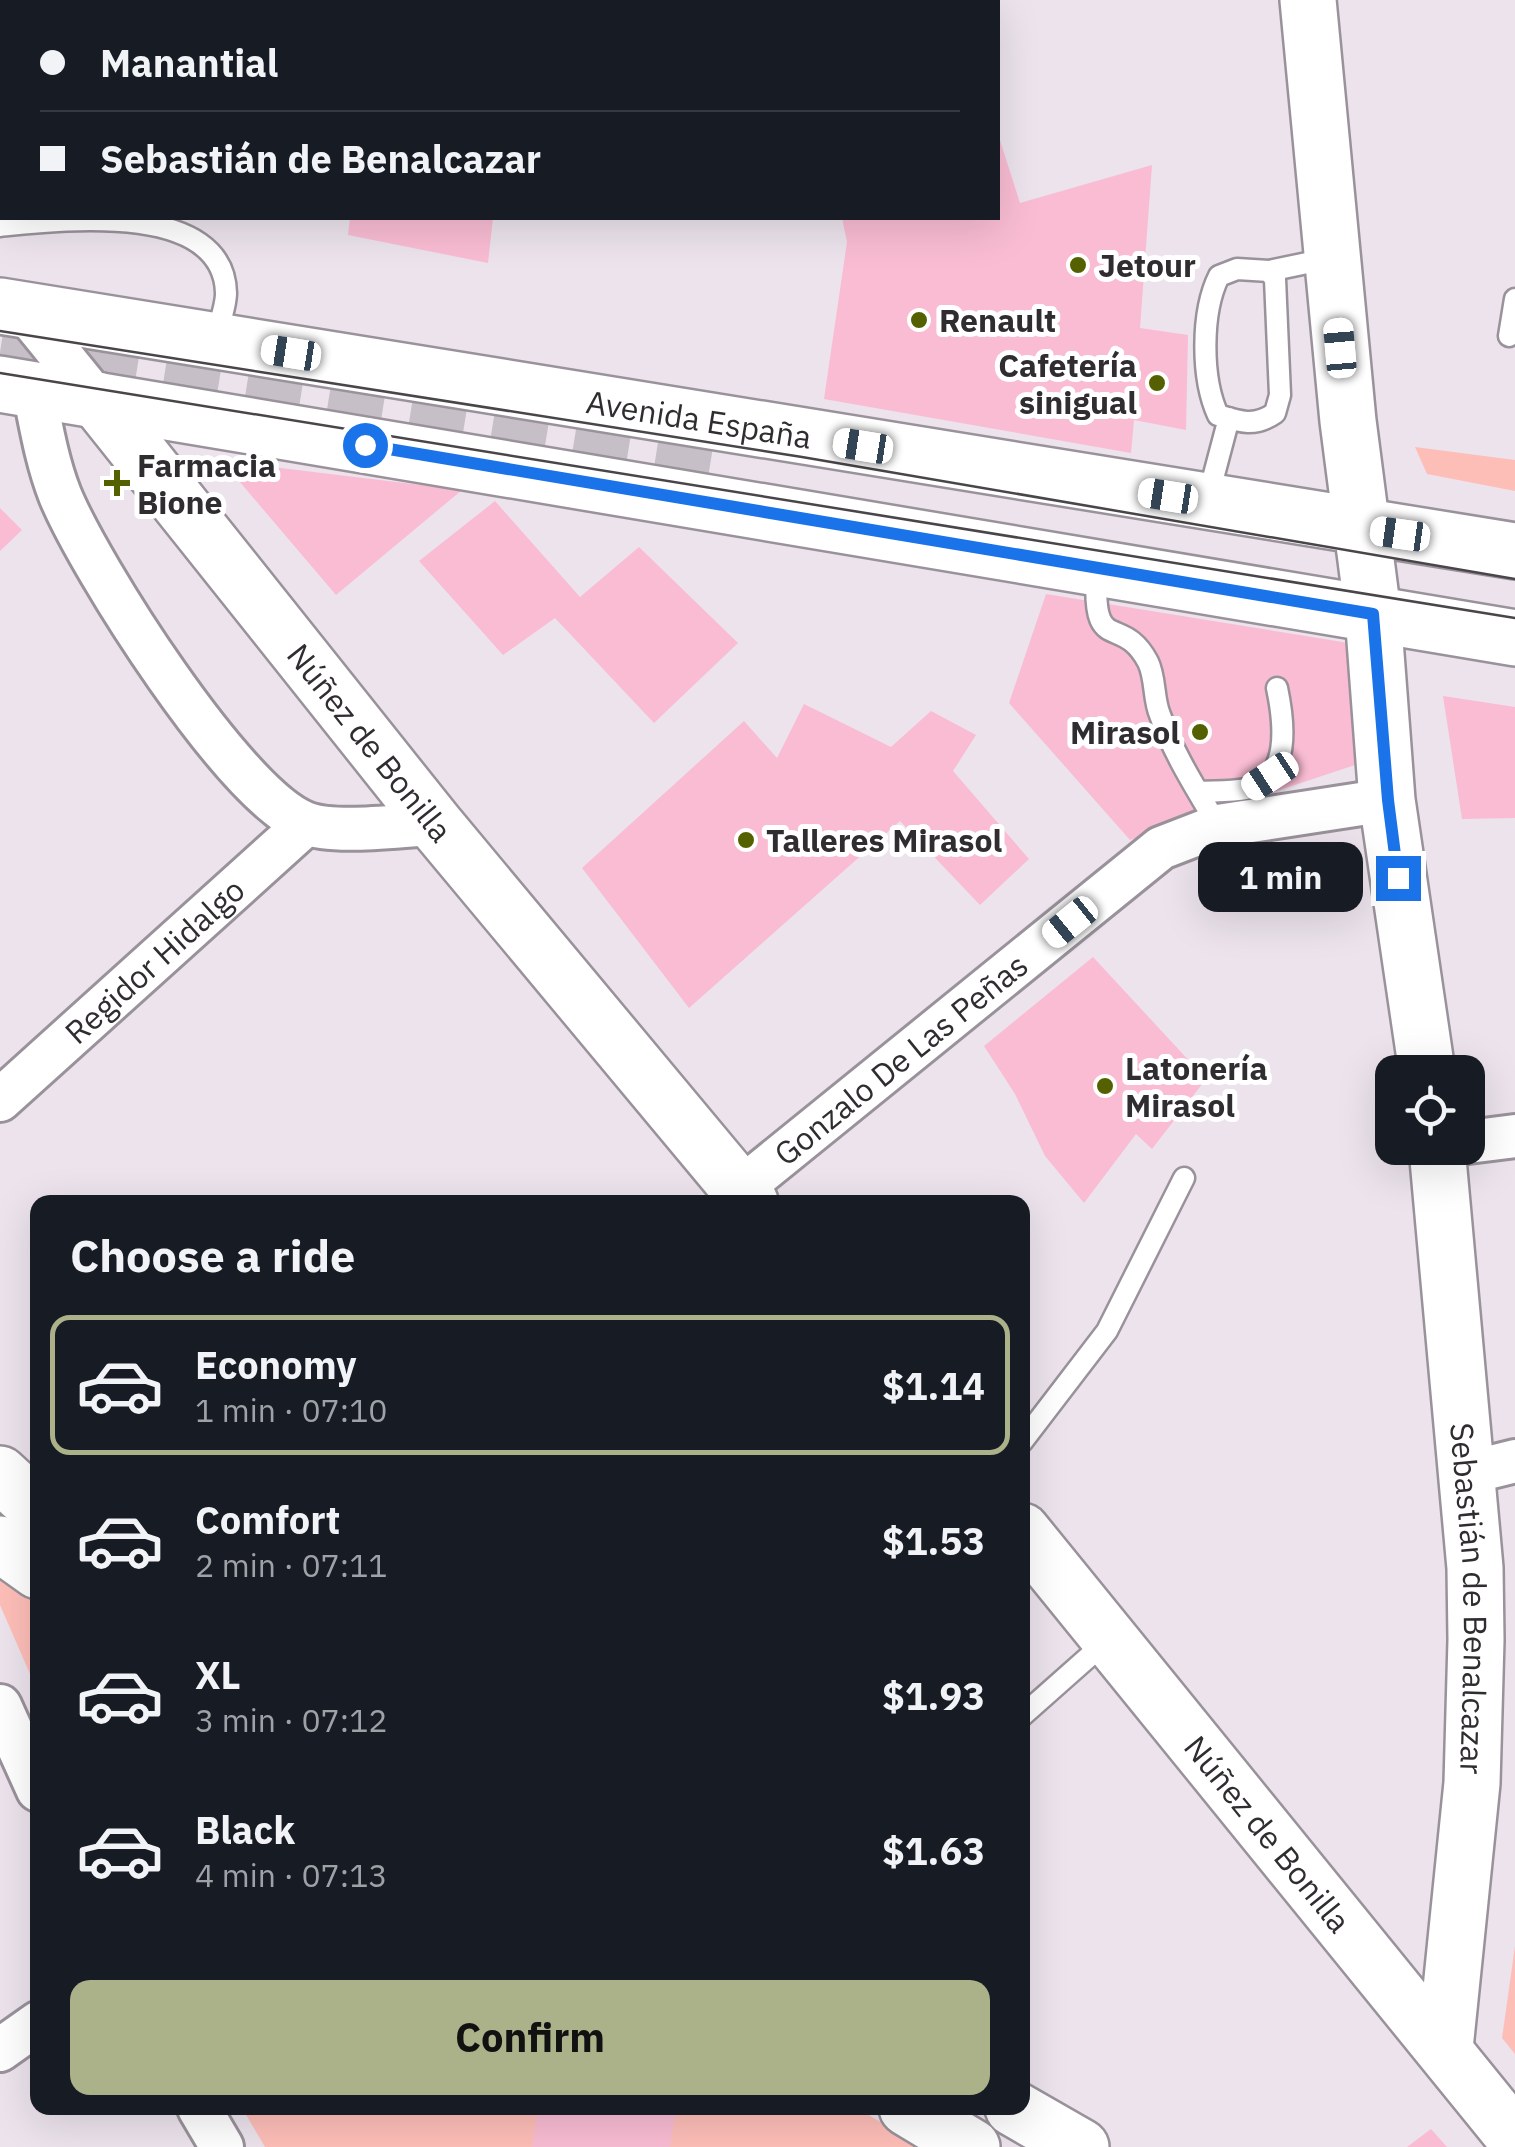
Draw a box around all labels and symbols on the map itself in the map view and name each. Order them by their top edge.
place label: Jetour [1098,244,1196,286]
marker: Jetour [1067,254,1089,276]
place label: Renault [939,299,1056,341]
marker: Renault [908,309,930,331]
car [1322,317,1358,379]
car [259,333,323,373]
place label: Cafetería sinigual [998,344,1137,423]
marker: Cafetería sinigual [1146,372,1168,394]
street label: Avenida España [583,380,815,458]
route start [343,423,388,468]
car [831,426,895,466]
place label: Farmacia Bione [137,444,276,523]
marker: Farmacia Bione [106,472,128,494]
car [1136,476,1200,516]
car [1368,515,1432,553]
street label: Núñez de Bonilla [278,635,462,850]
place label: Mirasol [1070,711,1180,753]
marker: Mirasol [1189,721,1211,743]
car [1237,747,1303,805]
place label: Talleres Mirasol [766,819,1002,861]
marker: Talleres Mirasol [735,829,757,851]
callout: 1 min [1198,843,1363,913]
route end [1376,856,1421,901]
street label: Regidor Hidalgo [56,869,253,1053]
car [1037,891,1103,953]
street label: Gonzalo De Las Peñas [765,944,1036,1174]
place label: Latonería Mirasol [1125,1047,1268,1126]
marker: Latonería Mirasol [1094,1075,1116,1097]
street label: Sebastián de Benalcazar [1441,1421,1497,1775]
street label: Núñez de Bonilla [1175,1727,1360,1941]

